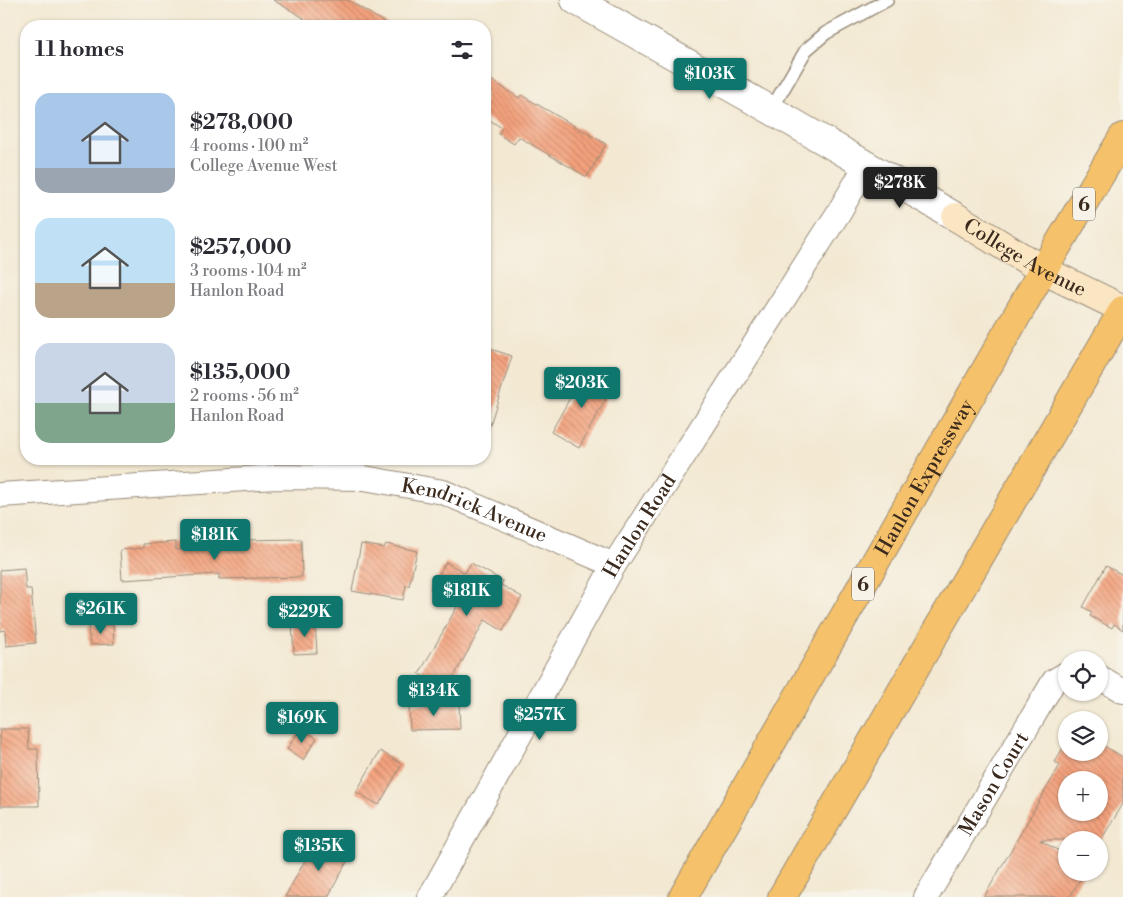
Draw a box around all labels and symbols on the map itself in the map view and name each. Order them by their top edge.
pin: $103K [675,58,745,100]
pin: $278K [865,166,935,209]
road number: 6 [1073,188,1095,220]
street label: College Avenue [958,214,1090,303]
pin: $203K [547,366,617,409]
street label: Hanlon Expressway [870,395,980,561]
street label: Hanlon Road [598,470,683,583]
street label: Kendrick Avenue [399,474,551,549]
pin: $181K [180,518,250,561]
road number: 6 [852,568,874,600]
pin: $181K [432,574,502,617]
pin: $261K [66,592,136,635]
pin: $229K [270,596,340,638]
pin: $134K [399,674,469,717]
pin: $257K [505,698,575,741]
pin: $169K [267,702,337,744]
street label: Mason Court [954,728,1035,841]
pin: $135K [284,830,354,872]

